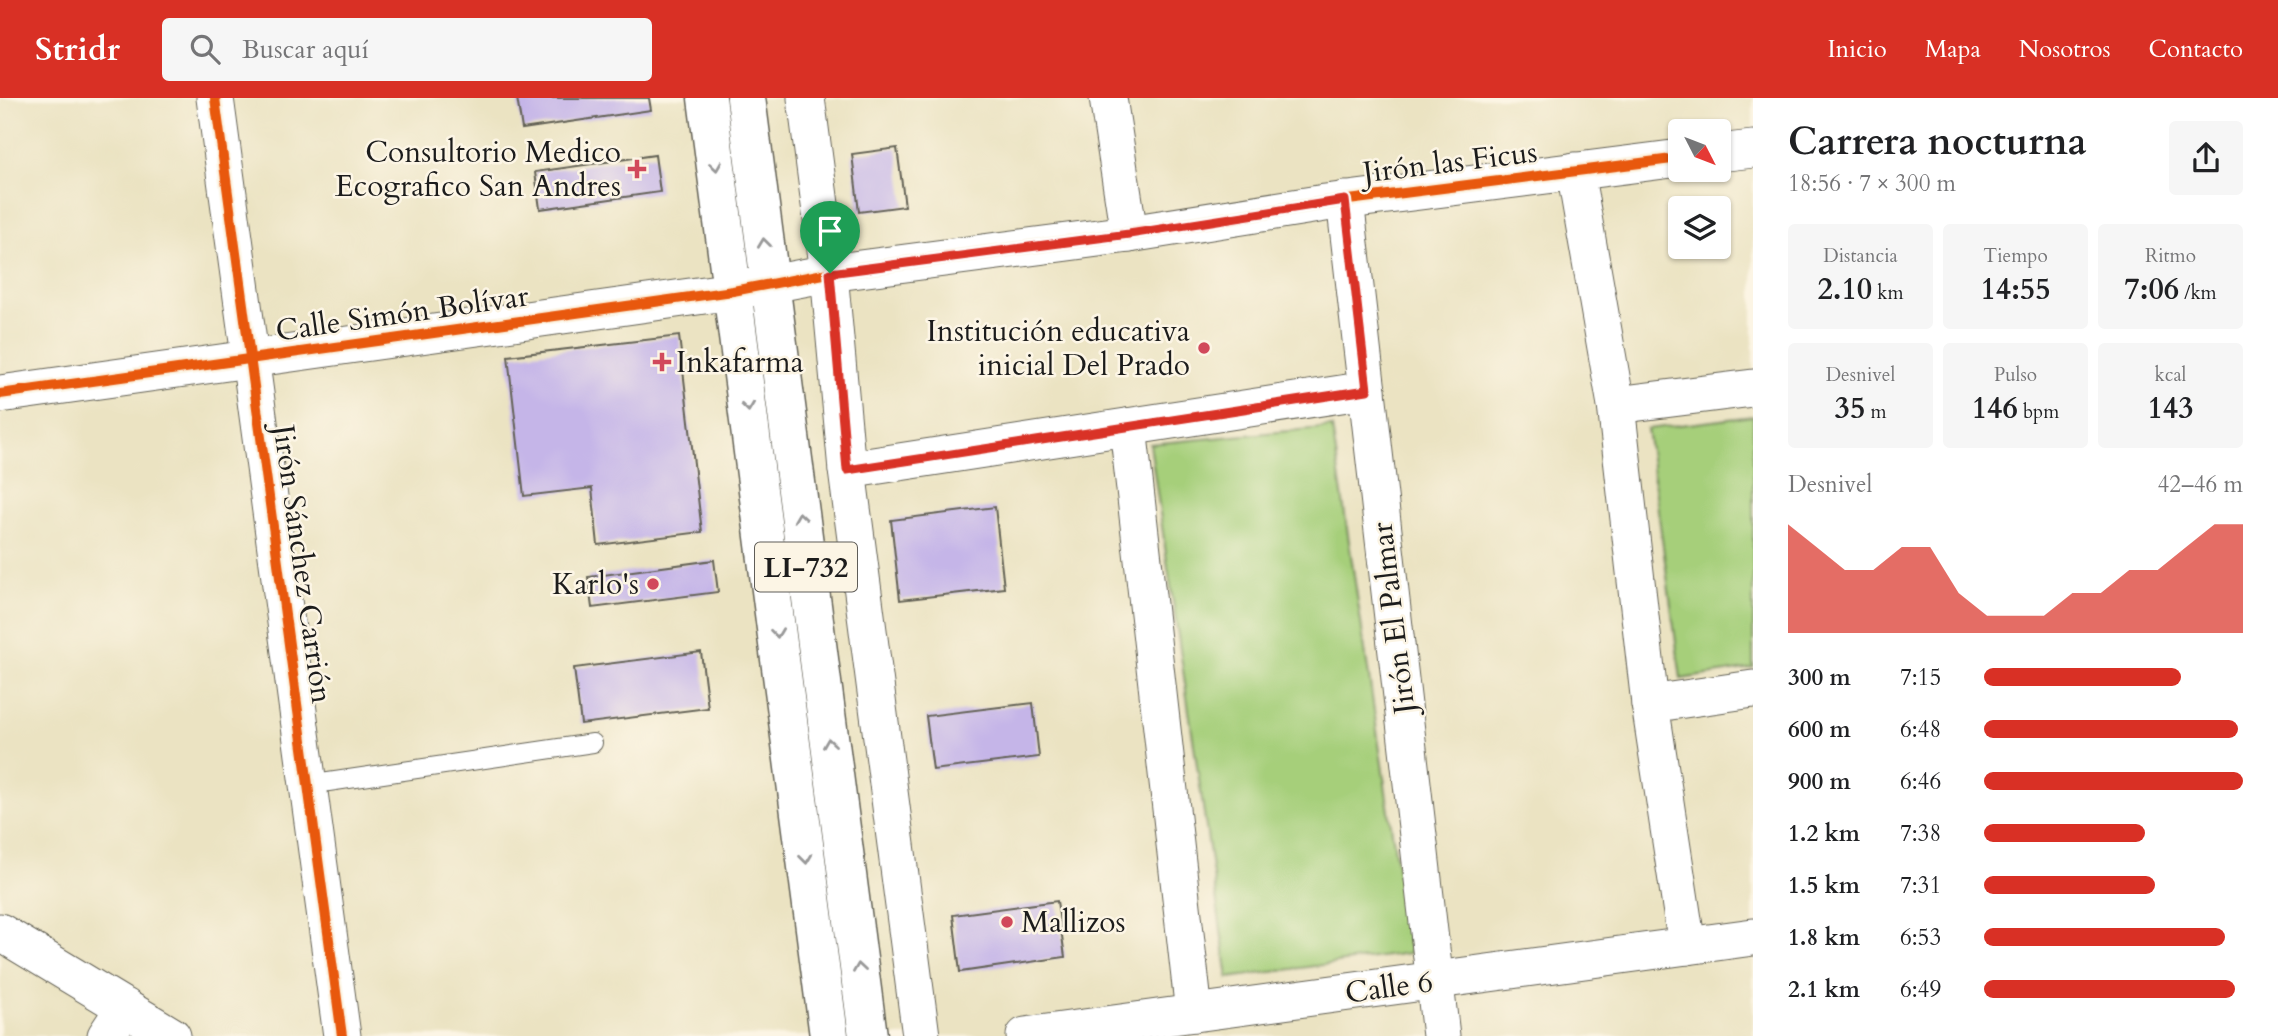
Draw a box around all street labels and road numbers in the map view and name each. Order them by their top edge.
street label: Jirón las Ficus [1357,131,1540,194]
street label: Calle Simón Bolívar [273,275,531,352]
street label: Jirón Sánchez Carrión [262,418,342,706]
street label: Jirón El Palmar [1361,520,1426,720]
road number: LI-732 [755,542,857,592]
street label: Calle 6 [1343,961,1436,1014]

